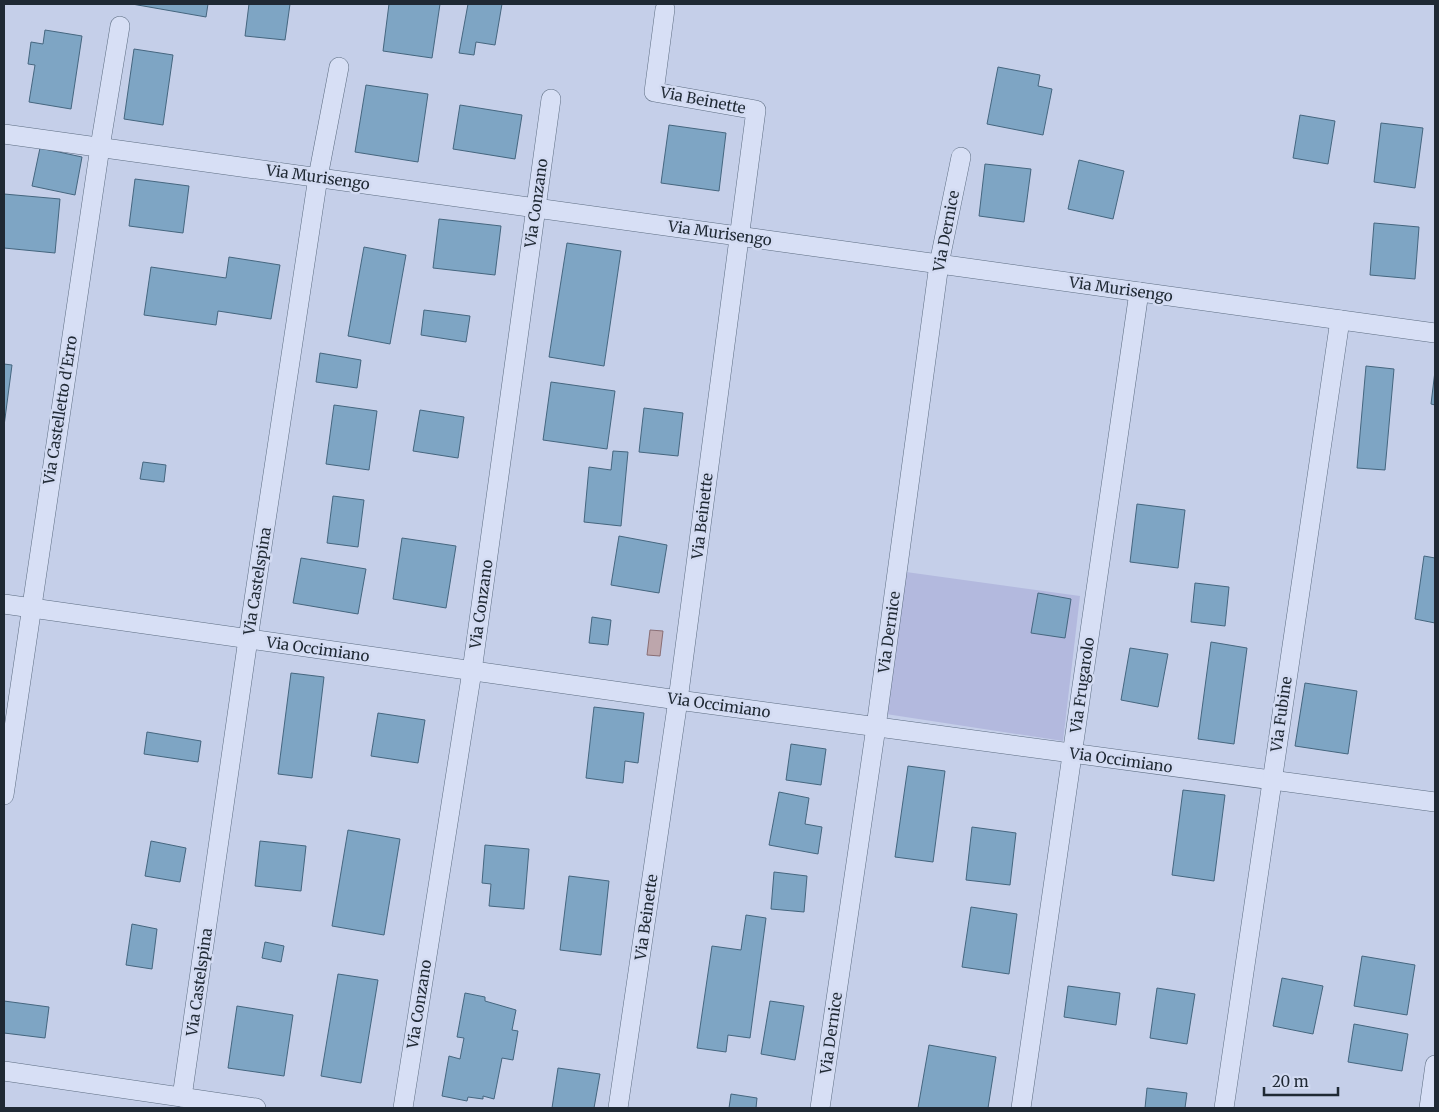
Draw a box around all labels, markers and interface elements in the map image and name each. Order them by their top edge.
street label: Via Beinette [658,82,747,118]
street label: Via Conzano [520,157,552,250]
street label: Via Murisengo [264,160,371,194]
street label: Via Dernice [929,189,963,274]
street label: Via Murisengo [666,216,773,250]
street label: Via Murisengo [1067,272,1174,306]
street label: Via Castelletto d'Erro [39,334,81,487]
street label: Via Beinette [687,472,717,561]
street label: Via Castelspina [239,526,275,637]
street label: Via Conzano [465,558,497,651]
street label: Via Dernice [874,590,904,675]
street label: Via Occimiano [264,632,371,666]
street label: Via Frugarolo [1066,636,1098,735]
street label: Via Fubine [1266,675,1296,754]
street label: Via Occimiano [665,688,772,722]
street label: Via Occimiano [1067,743,1174,777]
street label: Via Beinette [630,873,661,962]
street label: Via Castelspina [182,927,216,1038]
street label: Via Conzano [402,958,435,1051]
street label: Via Dernice [816,991,846,1076]
scale bar [1264,1064,1338,1096]
text: 20 m [1272,1072,1309,1091]

